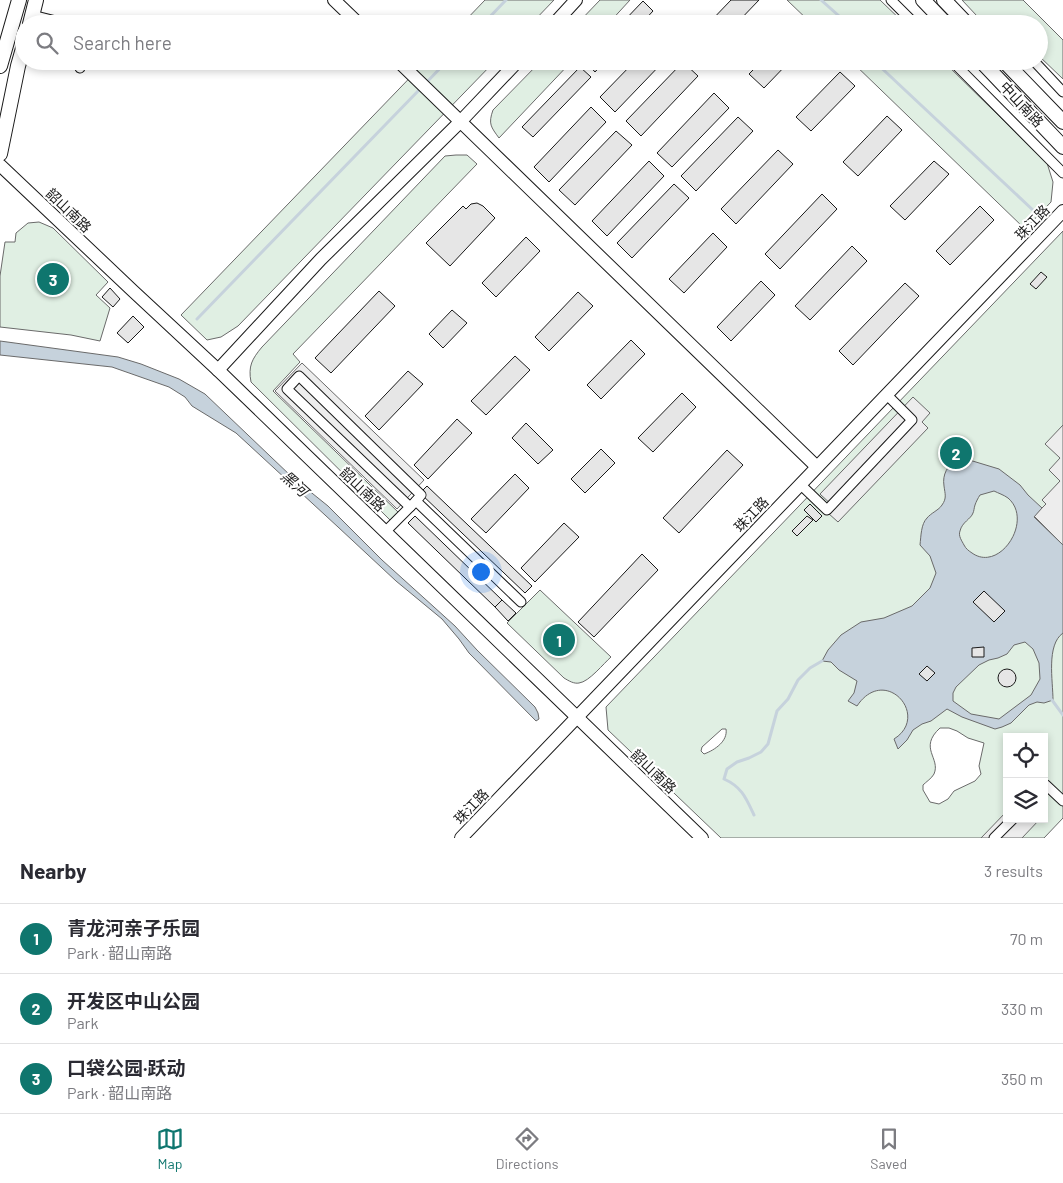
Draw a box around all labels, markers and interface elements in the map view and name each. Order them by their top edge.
search box [15,15,1048,70]
icon: search [33,29,61,57]
text: Search here [73,31,172,54]
street label: 中山南路 [997,78,1047,130]
street label: 韶山南路 [43,184,95,236]
street label: 珠江路 [1011,201,1053,243]
pin: 3 [37,260,69,298]
pin: 2 [940,434,972,472]
street label: 韶山南路 [337,463,389,515]
water label: 黑河 [278,466,314,502]
street label: 珠江路 [730,493,772,535]
your location [468,559,494,585]
pin: 1 [543,621,575,659]
map controls [1003,733,1048,823]
button: locate [1003,733,1048,778]
street label: 韶山南路 [628,745,680,797]
button: layers [1003,778,1048,823]
street label: 珠江路 [450,785,492,827]
text: Nearby [20,858,86,883]
text: 3 results [984,861,1043,880]
text: 青龙河亲子乐园 [67,916,200,939]
text: 1 [33,929,39,948]
text: 70 m [1010,929,1043,948]
text: Park · 韶山南路 [67,943,172,962]
text: 开发区中山公园 [67,989,200,1012]
text: 2 [32,999,40,1018]
text: 330 m [1001,999,1043,1018]
text: Park [67,1013,98,1032]
text: 口袋公园·跃动 [67,1056,185,1079]
text: 3 [32,1069,40,1088]
text: 350 m [1001,1069,1043,1088]
text: Park · 韶山南路 [67,1083,172,1102]
tab: Map [156,1125,184,1172]
tab: Directions [496,1125,558,1172]
tab: Saved [870,1125,907,1172]

